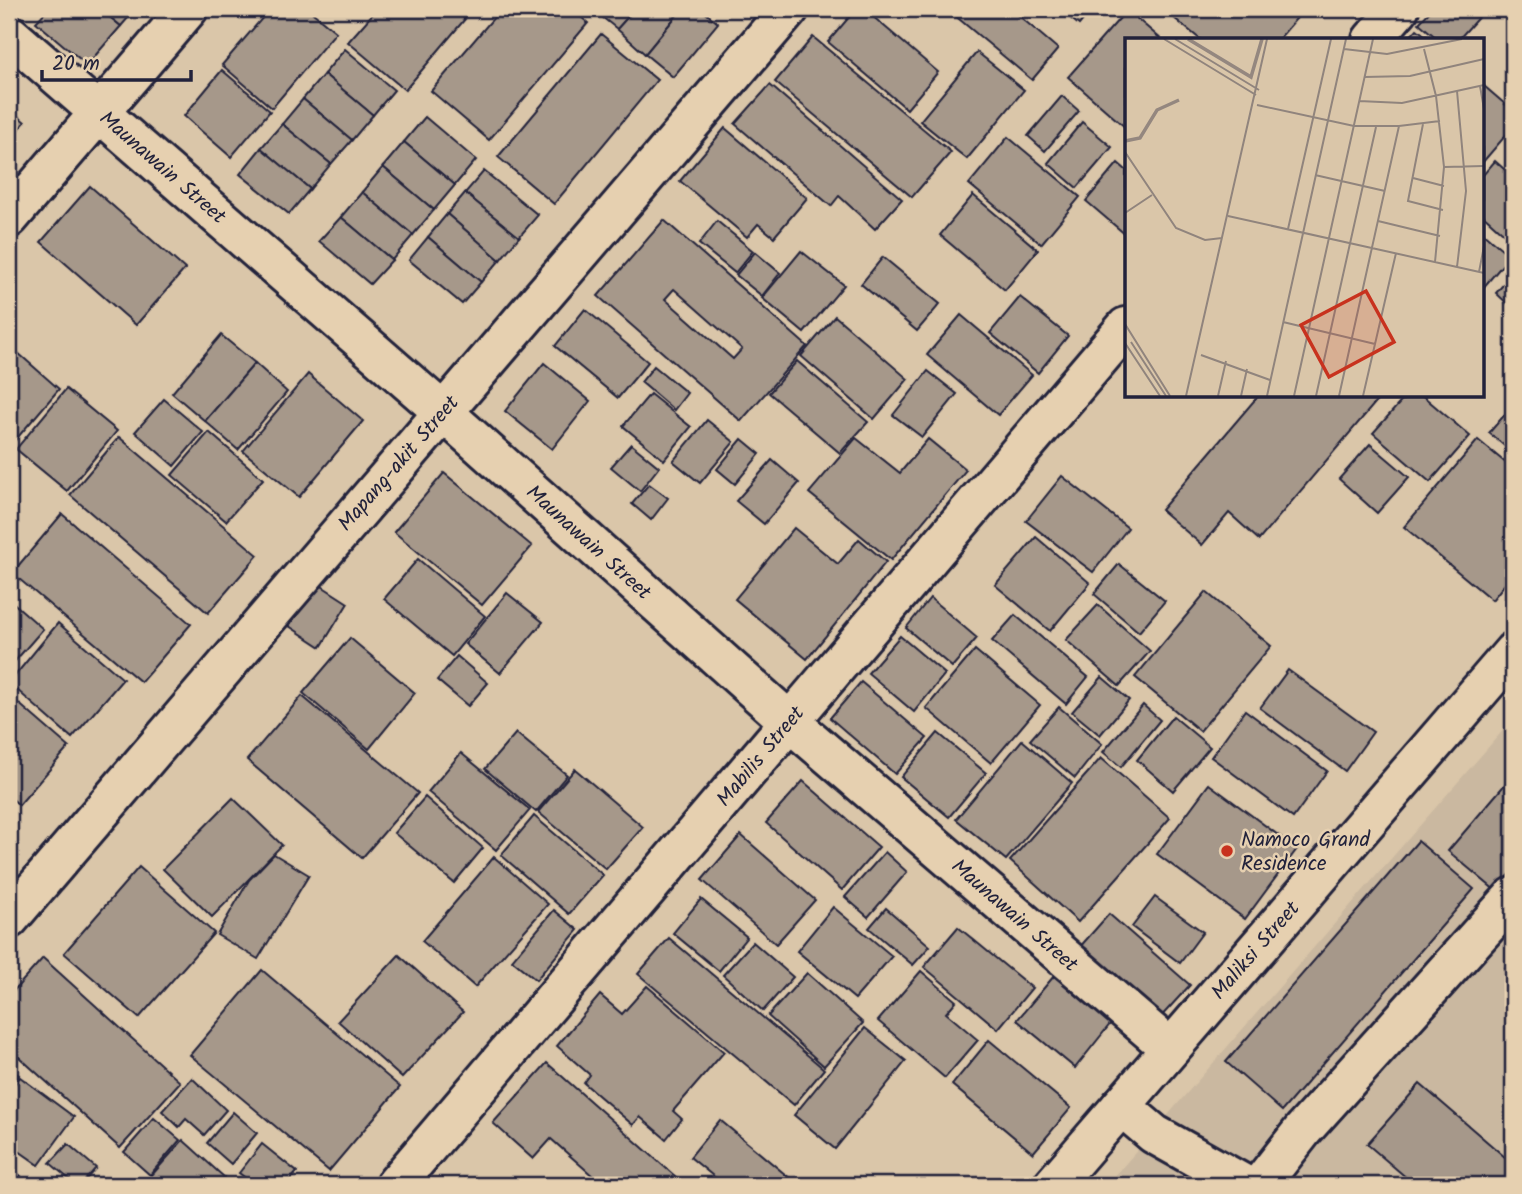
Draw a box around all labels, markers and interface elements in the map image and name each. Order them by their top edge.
scale bar [42,38,191,82]
inset map [1125,38,1484,397]
text: 20 m [52,48,100,81]
street label: Maunawain Street [91,103,234,233]
street label: Mapang-akit Street [330,388,468,540]
street label: Maunawain Street [518,478,659,609]
street label: Mabilis Street [709,699,814,815]
place label: Namoco Grand Residence [1241,824,1370,881]
marker: Namoco Grand Residence [1219,843,1235,859]
street label: Maunawain Street [943,851,1086,981]
street label: Maliksi Street [1204,893,1309,1008]

